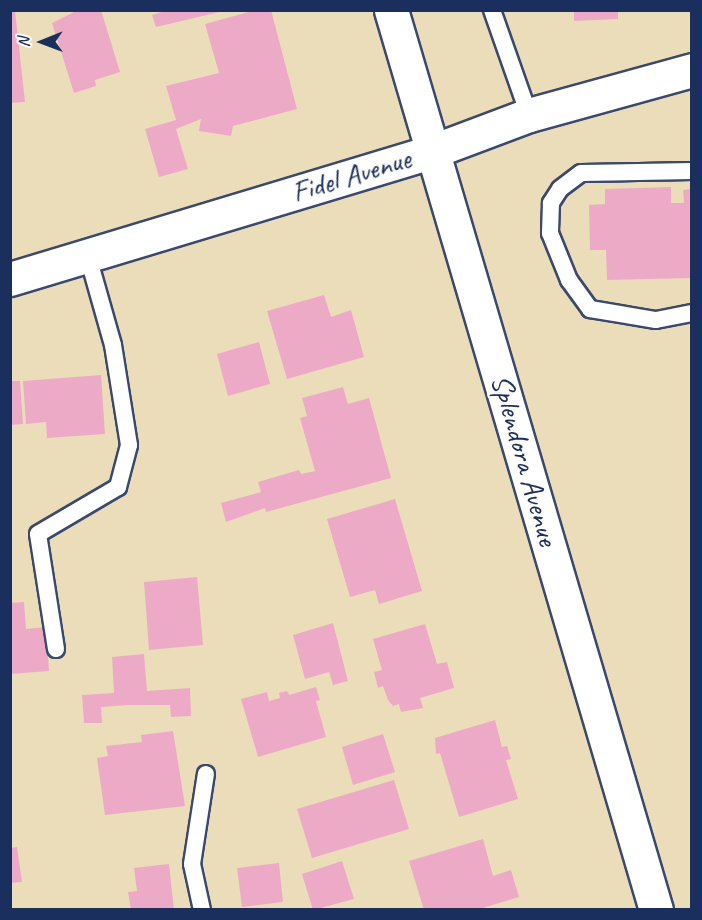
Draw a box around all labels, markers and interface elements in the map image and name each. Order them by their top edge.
north arrow [12,12,72,72]
text: N [14,37,34,47]
street label: Fidel Avenue [287,140,415,210]
street label: Splendora Avenue [483,370,567,550]

